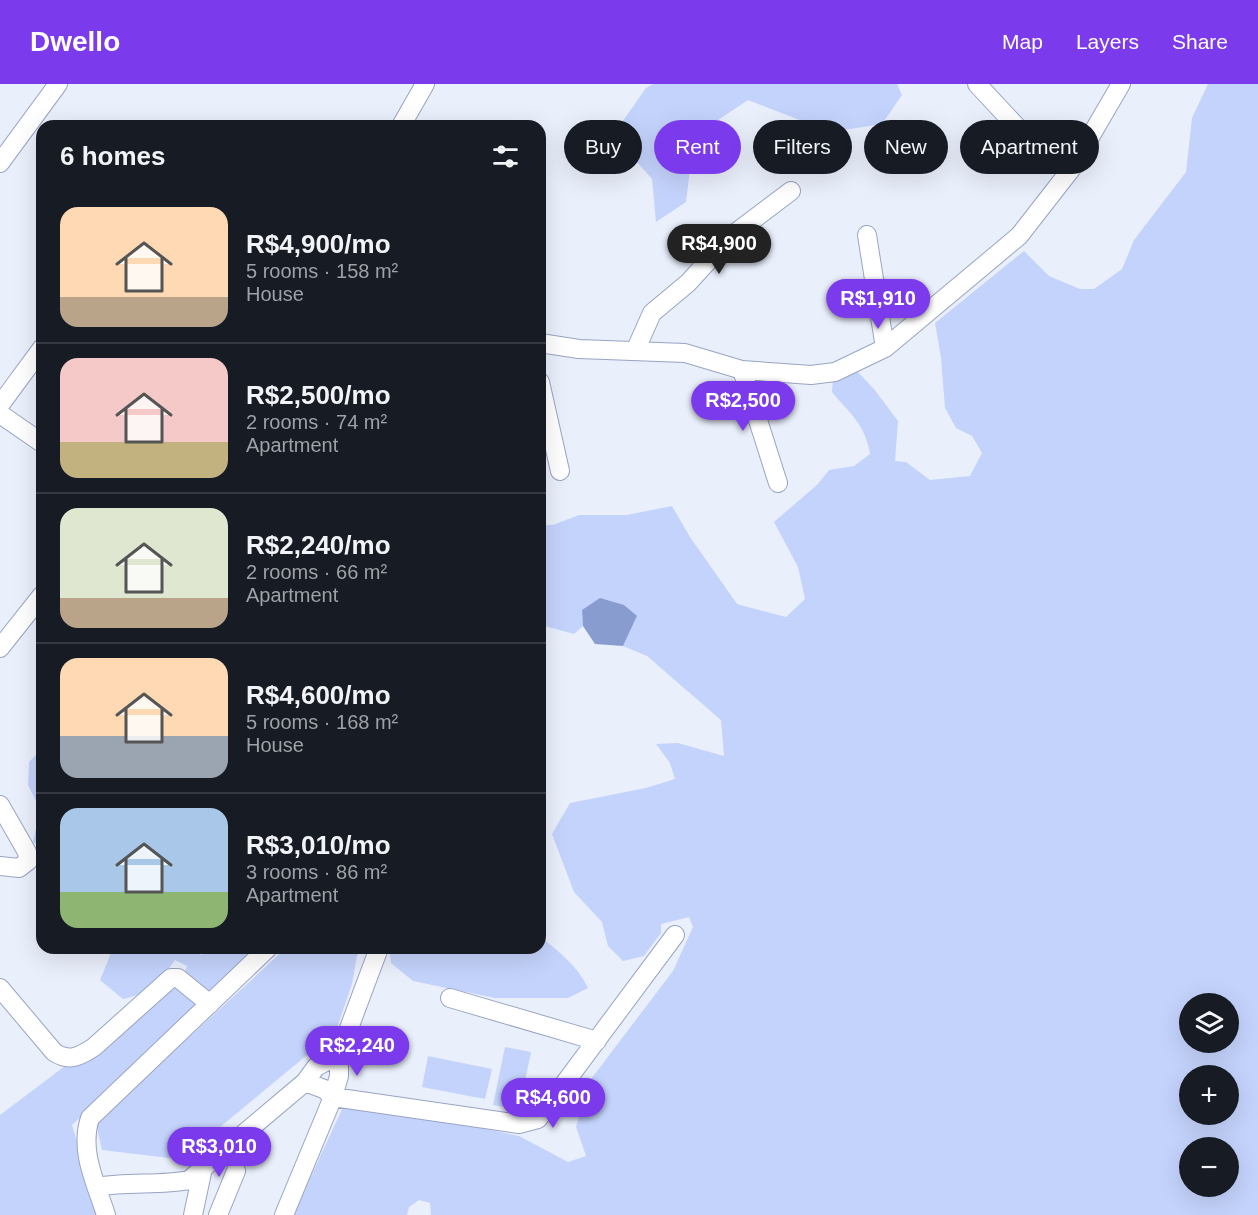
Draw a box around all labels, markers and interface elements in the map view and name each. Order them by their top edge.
text: Dwello [30,26,120,57]
text: Map [1002,30,1043,53]
text: Layers [1076,30,1139,53]
text: Share [1172,30,1228,53]
chip: Buy [564,120,642,174]
chip: Rent [654,120,741,174]
chip: Filters [753,120,852,174]
chip: New [864,120,948,174]
chip: Apartment [960,120,1099,174]
icon: filters [489,140,522,173]
text: 6 homes [60,141,166,171]
pin: R$4,900 [664,224,774,275]
text: R$4,900/mo [246,229,391,259]
icon: home [108,231,180,303]
text: R$4,900 [681,232,757,254]
text: 5 rooms · 158 m² [246,260,398,282]
pin: R$1,910 [823,279,933,330]
text: House [246,283,304,305]
text: R$1,910 [840,287,916,309]
text: R$2,500/mo [246,380,391,410]
pin: R$2,500 [688,381,798,432]
icon: home [108,382,180,454]
text: R$2,500 [705,389,781,411]
text: 2 rooms · 74 m² [246,411,387,433]
text: Apartment [246,434,338,456]
text: R$2,240/mo [246,530,391,560]
icon: home [108,532,180,604]
text: 2 rooms · 66 m² [246,561,387,583]
text: Apartment [246,584,338,606]
text: R$4,600/mo [246,680,391,710]
icon: home [108,682,180,754]
text: 5 rooms · 168 m² [246,711,398,733]
text: House [246,734,304,756]
text: R$3,010/mo [246,830,391,860]
icon: home [108,832,180,904]
text: 3 rooms · 86 m² [246,861,387,883]
text: Apartment [246,884,338,906]
map controls [1179,993,1239,1197]
button: layers [1179,993,1239,1053]
pin: R$2,240 [302,1026,412,1077]
text: R$2,240 [319,1034,395,1056]
button: + [1179,1065,1239,1125]
pin: R$4,600 [498,1078,608,1129]
text: R$4,600 [515,1086,591,1108]
pin: R$3,010 [164,1127,274,1178]
text: R$3,010 [181,1135,257,1157]
button: − [1179,1137,1239,1197]

